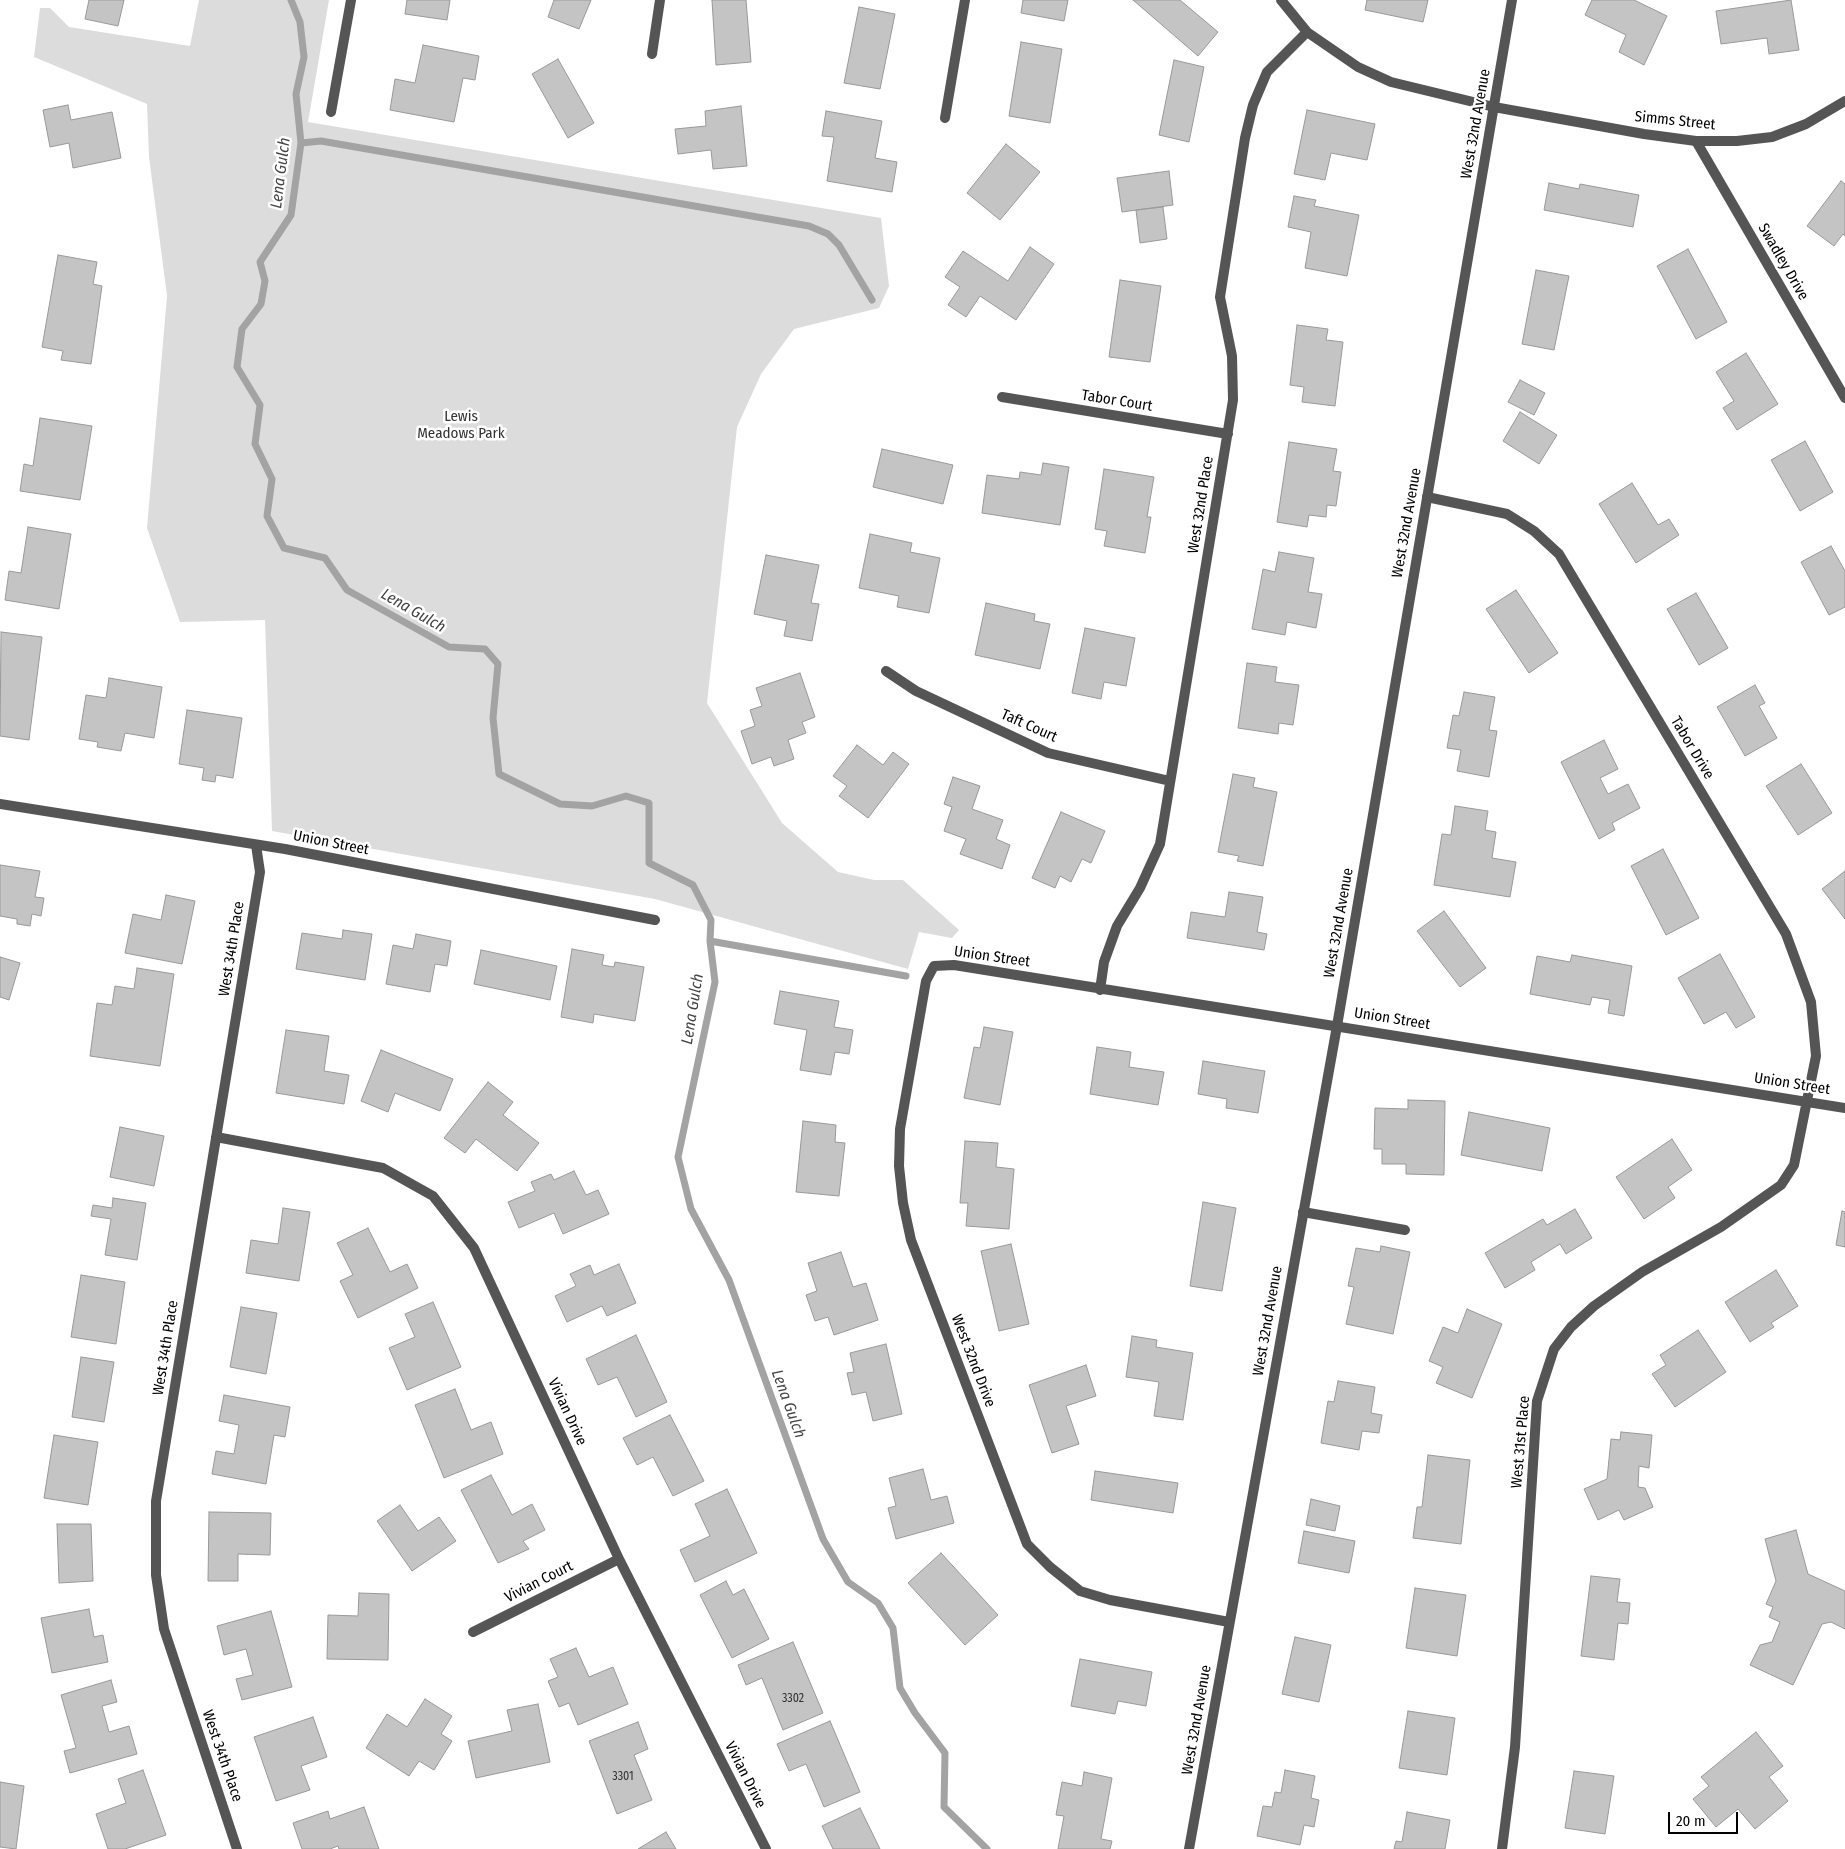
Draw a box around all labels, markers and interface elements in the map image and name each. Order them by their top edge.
street label: West 32nd Avenue [1457,68,1495,180]
street label: Simms Street [1634,108,1716,134]
water label: Lena Gulch [267,136,295,210]
street label: Swadley Drive [1754,220,1812,304]
street label: Tabor Court [1080,387,1154,415]
park label: Lewis Meadows Park [417,408,505,443]
street label: West 32nd Place [1184,455,1218,555]
street label: West 32nd Avenue [1388,467,1426,579]
water label: Lena Gulch [377,585,449,637]
street label: Taft Court [998,706,1060,746]
street label: Tabor Drive [1666,713,1718,783]
street label: Union Street [292,827,370,859]
street label: West 32nd Avenue [1320,867,1358,979]
street label: West 34th Place [216,900,248,998]
street label: Union Street [953,943,1031,971]
water label: Lena Gulch [678,972,708,1046]
street label: Union Street [1353,1004,1431,1034]
street label: Union Street [1753,1069,1831,1099]
street label: West 32nd Avenue [1249,1265,1287,1377]
street label: West 34th Place [150,1299,182,1397]
street label: West 32nd Drive [947,1312,999,1410]
water label: Lena Gulch [767,1367,809,1441]
street label: Vivian Drive [544,1375,590,1449]
street label: West 31st Place [1508,1395,1534,1489]
street label: Vivian Court [502,1557,576,1607]
street label: West 32nd Avenue [1178,1664,1216,1776]
house number: 3302 [782,1692,804,1706]
street label: West 34th Place [198,1708,246,1804]
street label: Vivian Drive [721,1739,769,1811]
house number: 3301 [612,1770,634,1784]
scale bar [1670,1802,1740,1834]
text: 20 m [1676,1812,1706,1830]

